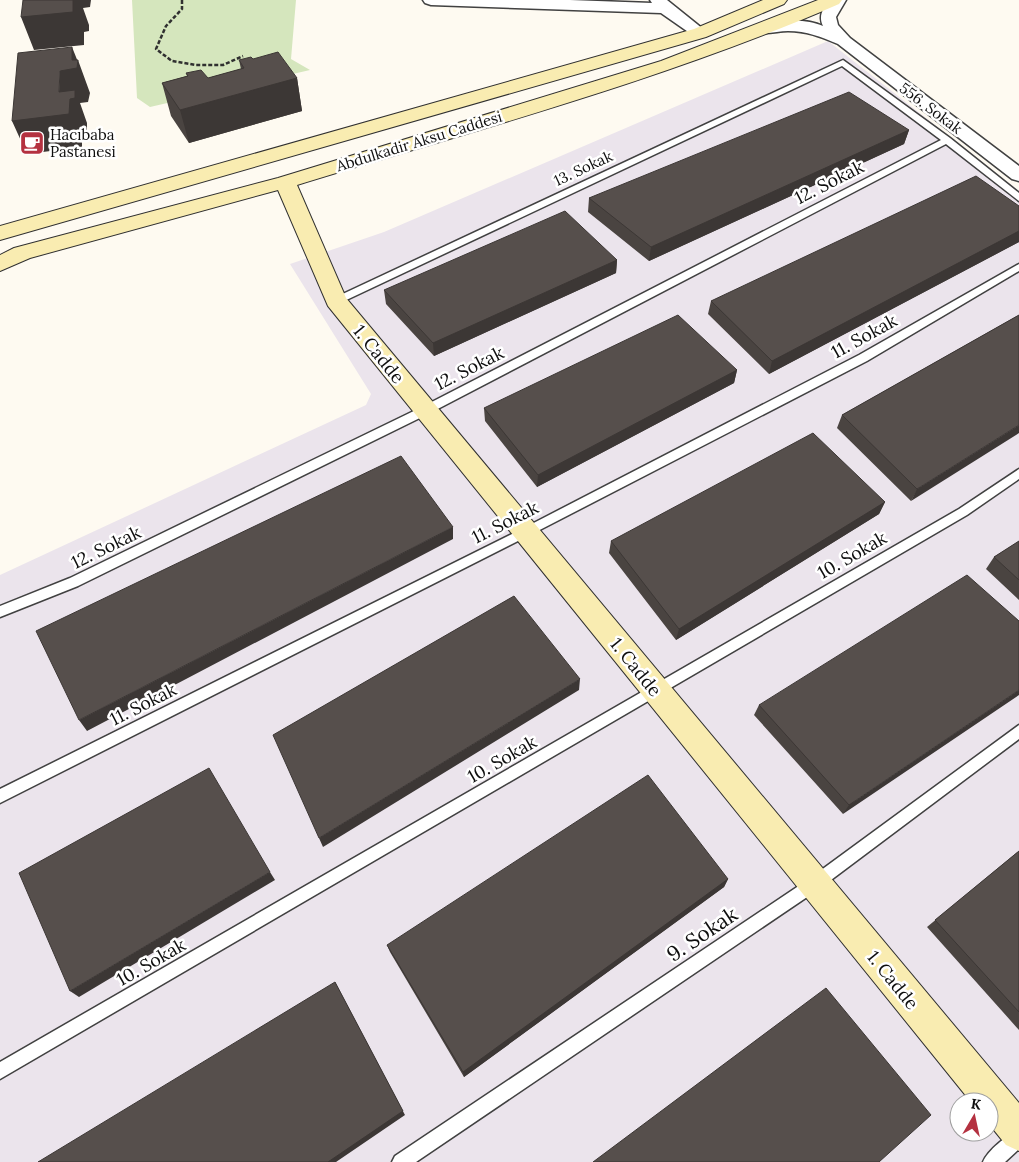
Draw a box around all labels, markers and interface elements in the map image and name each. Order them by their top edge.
street label: 556. Sokak [896,78,966,138]
street label: Abdulkadir Aksu Caddesi [333,107,504,176]
place label: Hacıbaba Pastanesi [50,125,116,161]
cafe icon: Hacıbaba Pastanesi [19,130,45,156]
street label: 13. Sokak [551,146,615,190]
street label: 12. Sokak [790,155,868,209]
street label: 11. Sokak [827,308,901,363]
street label: 1. Cadde [348,320,410,388]
street label: 12. Sokak [430,341,508,395]
street label: 11. Sokak [468,495,542,549]
street label: 12. Sokak [67,520,145,574]
street label: 10. Sokak [813,526,891,584]
street label: 1. Cadde [605,633,667,701]
street label: 11. Sokak [106,677,180,731]
street label: 10. Sokak [463,730,541,788]
street label: 9. Sokak [661,900,743,968]
street label: 10. Sokak [112,933,190,991]
street label: 1. Cadde [862,946,924,1014]
north arrow [949,1092,999,1142]
text: K [970,1094,982,1114]

